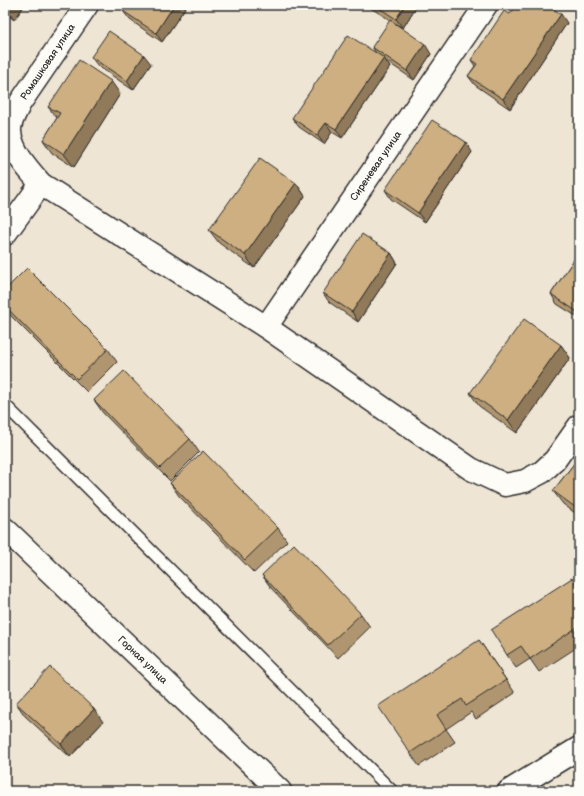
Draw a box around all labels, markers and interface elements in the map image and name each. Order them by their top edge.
street label: Ромашковая улица [18,22,78,102]
street label: Сиреневая улица [348,129,404,203]
street label: Горная улица [115,634,170,687]

